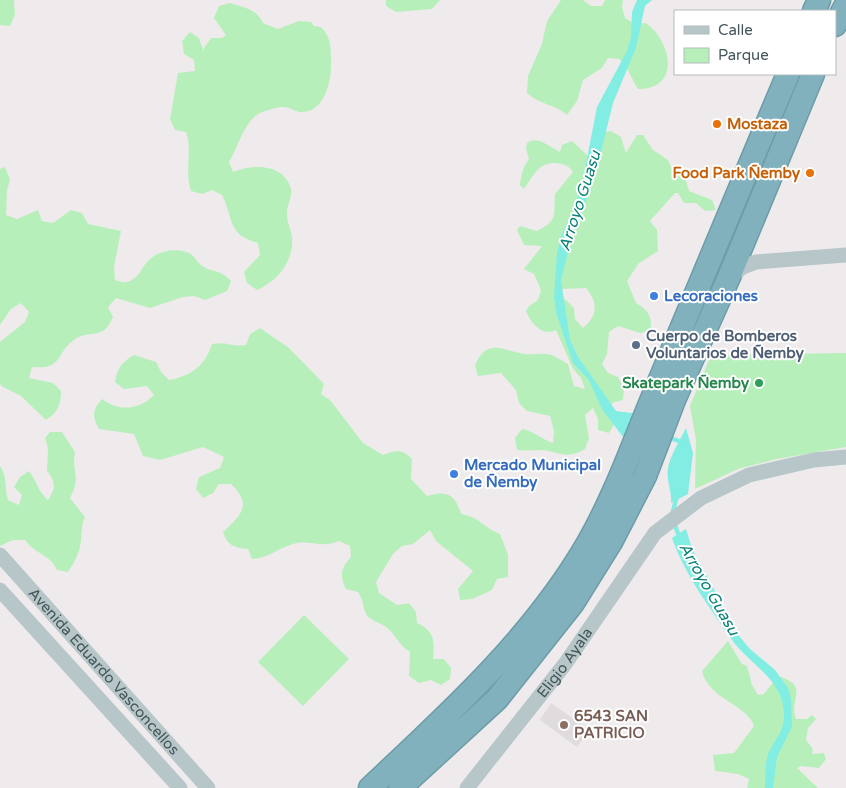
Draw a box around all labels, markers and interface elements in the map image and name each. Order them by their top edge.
legend [674,10,836,75]
text: Calle [718,21,753,39]
text: Parque [718,46,769,64]
place label: Mostaza [727,115,788,133]
marker: Mostaza [711,118,723,130]
water label: Arroyo Guasu [554,147,606,254]
place label: Food Park Ñemby [672,164,800,183]
marker: Food Park Ñemby [804,167,816,179]
place label: Lecoraciones [664,287,758,305]
marker: Lecoraciones [648,290,660,302]
place label: Cuerpo de Bomberos Voluntarios de Ñemby [646,327,804,363]
marker: Cuerpo de Bomberos Voluntarios de Ñemby [630,339,642,351]
place label: Skatepark Ñemby [622,374,749,393]
marker: Skatepark Ñemby [753,377,765,389]
place label: Mercado Municipal de Ñemby [464,456,601,492]
marker: Mercado Municipal de Ñemby [448,468,460,480]
water label: Arroyo Guasu [674,539,744,640]
street label: Avenida Eduardo Vasconcellos [25,584,183,759]
street label: Eligio Ayala [533,624,596,701]
place label: 6543 SAN PATRICIO [574,707,648,742]
marker: 6543 SAN PATRICIO [558,719,570,731]

